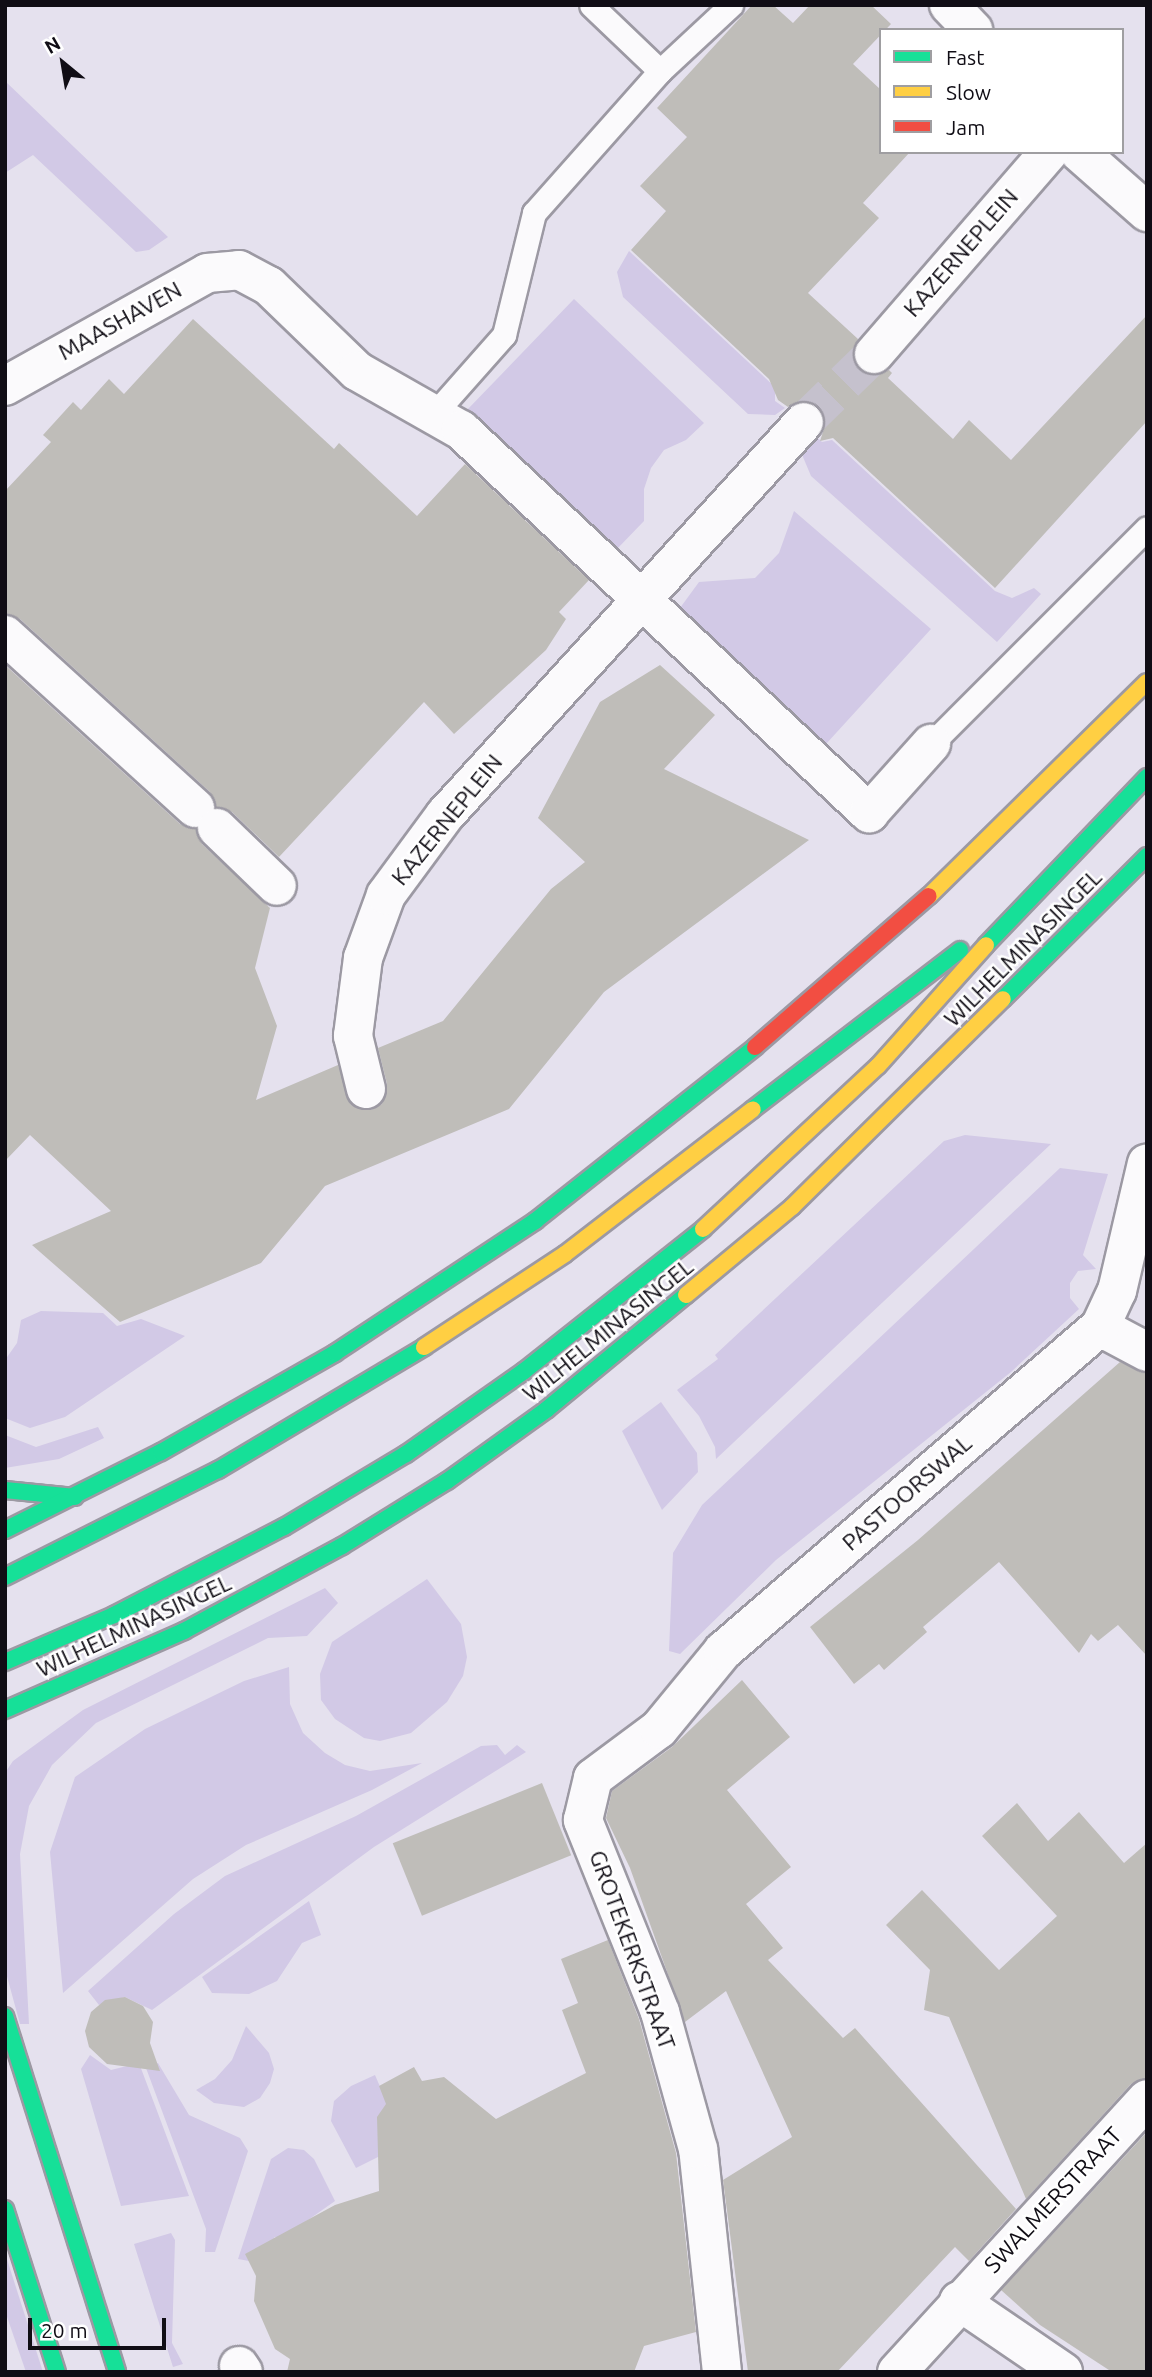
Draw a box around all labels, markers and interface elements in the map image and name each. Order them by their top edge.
north arrow [28,28,98,98]
legend [879,28,1124,154]
text: N [41,32,64,58]
text: Fast [946,45,984,69]
text: Slow [946,80,991,104]
text: Jam [946,115,985,139]
street label: KAZERNEPLEIN [898,183,1024,323]
street label: MAASHAVEN [53,276,187,366]
street label: KAZERNEPLEIN [386,749,508,891]
street label: WILHELMINASINGEL [939,864,1107,1032]
street label: WILHELMINASINGEL [517,1253,699,1407]
street label: PASTOORSWAL [837,1429,977,1557]
street label: WILHELMINASINGEL [32,1569,236,1683]
street label: GROTEKERKSTRAAT [583,1847,681,2053]
street label: SWALMERSTRAAT [978,2122,1128,2278]
scale bar [32,2304,170,2348]
text: 20 m [41,2318,88,2342]

